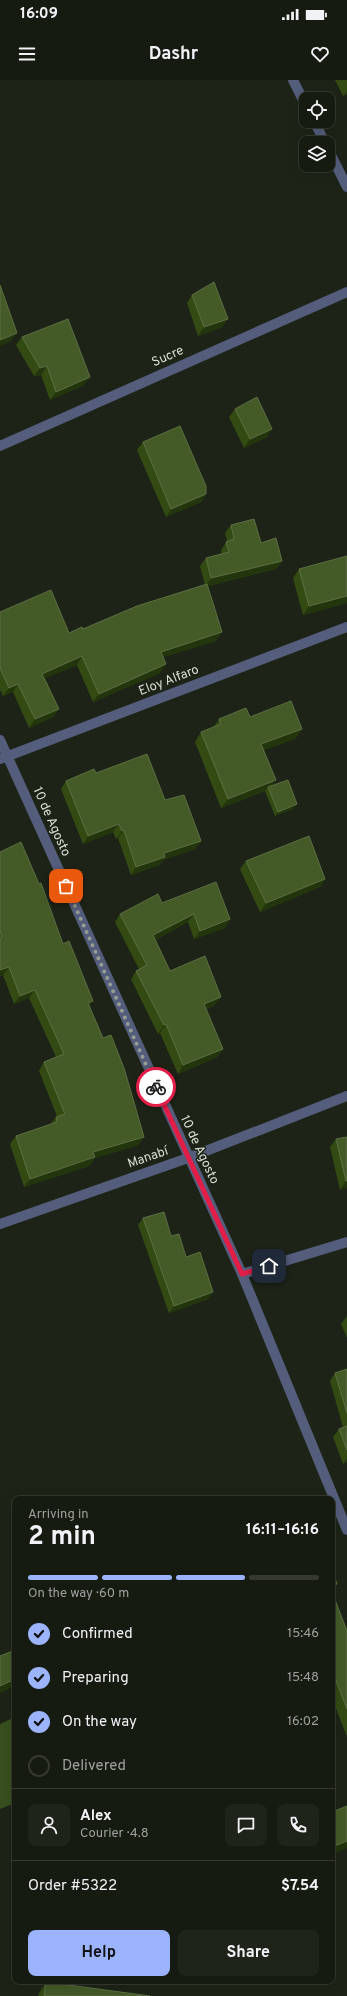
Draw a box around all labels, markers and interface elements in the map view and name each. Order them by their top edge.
text: 16:09 [20,5,58,24]
icon: menu [16,43,38,65]
text: Dashr [149,43,198,66]
icon: heart [309,43,331,65]
map controls [299,92,335,172]
button: locate [299,92,335,128]
button: layers [299,136,335,172]
street label: Sucre [150,343,186,371]
street label: Eloy Alfaro [137,662,201,700]
street label: 10 de Agosto [29,785,73,859]
pin [49,869,83,903]
icon: bag [55,875,77,897]
courier [136,1067,176,1107]
icon: bike [145,1076,167,1098]
street label: 10 de Agosto [176,1113,222,1187]
street label: Manabí [126,1143,172,1172]
pin [252,1249,286,1283]
icon: home [258,1255,280,1277]
text: Arriving in [28,1507,89,1523]
text: 2 min [28,1521,96,1554]
text: 16:11–16:16 [246,1521,319,1540]
text: On the way · 60 m [28,1586,129,1602]
icon: check [28,1623,50,1645]
text: Confirmed [62,1625,133,1644]
text: 15:46 [287,1626,319,1642]
icon: check [28,1667,50,1689]
text: Preparing [62,1669,129,1688]
text: 15:48 [287,1670,319,1686]
icon: check [28,1711,50,1733]
text: On the way [62,1713,137,1732]
text: 16:02 [287,1714,319,1730]
text: Delivered [62,1757,126,1776]
button: person [28,1804,70,1846]
button: chat [225,1804,267,1846]
button: phone [277,1804,319,1846]
text: Alex [80,1807,112,1826]
text: Courier · 4.8 [80,1826,149,1842]
text: Order #5322 [28,1877,117,1896]
text: $7.54 [281,1877,319,1896]
button: Help [28,1930,170,1976]
button: Share [178,1930,319,1976]

